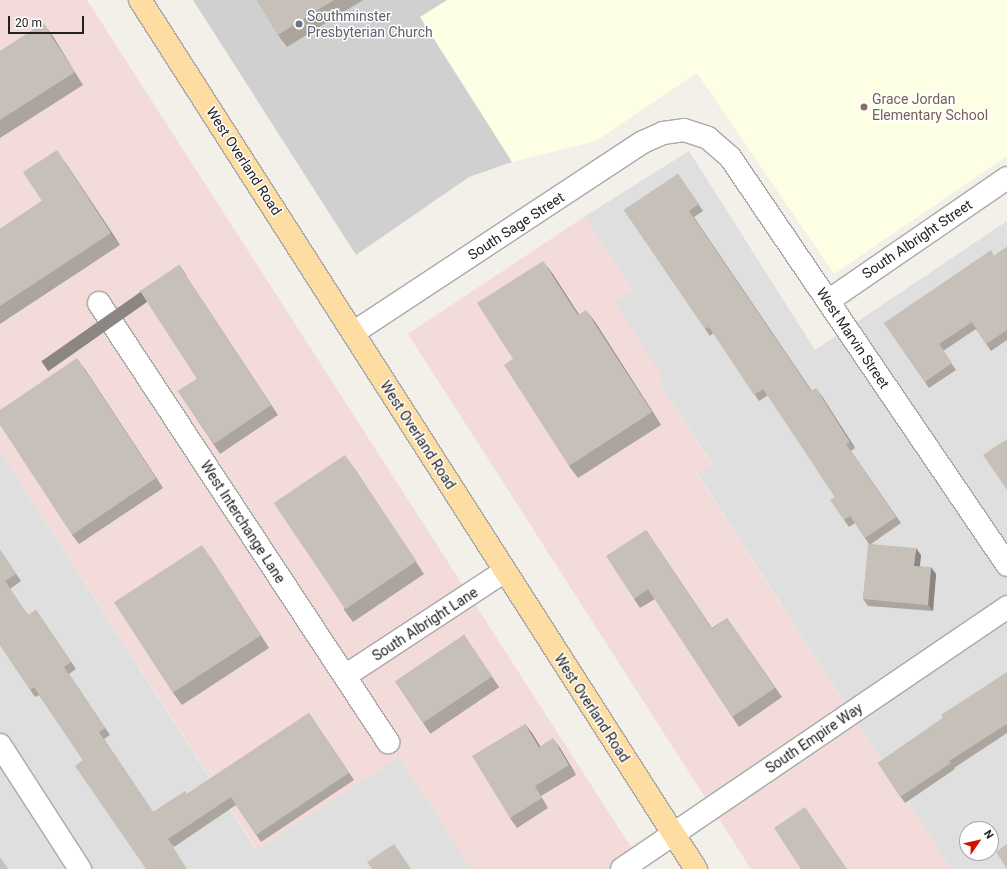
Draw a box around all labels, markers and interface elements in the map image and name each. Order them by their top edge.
scale bar [10,8,86,34]
place label: Southminster Presbyterian Church [307,8,433,40]
text: 20 m [15,16,42,30]
marker: Southminster Presbyterian Church [294,19,304,29]
place label: Grace Jordan Elementary School [872,91,988,124]
marker: Grace Jordan Elementary School [859,102,869,112]
street label: West Overland Road [203,104,285,218]
street label: South Sage Street [465,189,567,263]
street label: South Albright Street [859,196,975,282]
street label: West Marvin Street [813,284,893,392]
street label: West Overland Road [377,378,459,492]
street label: West Interchange Lane [197,458,289,586]
street label: South Albright Lane [369,584,481,664]
street label: West Overland Road [551,651,633,765]
street label: South Empire Way [762,699,866,777]
north arrow [959,821,999,861]
text: N [981,828,996,841]

